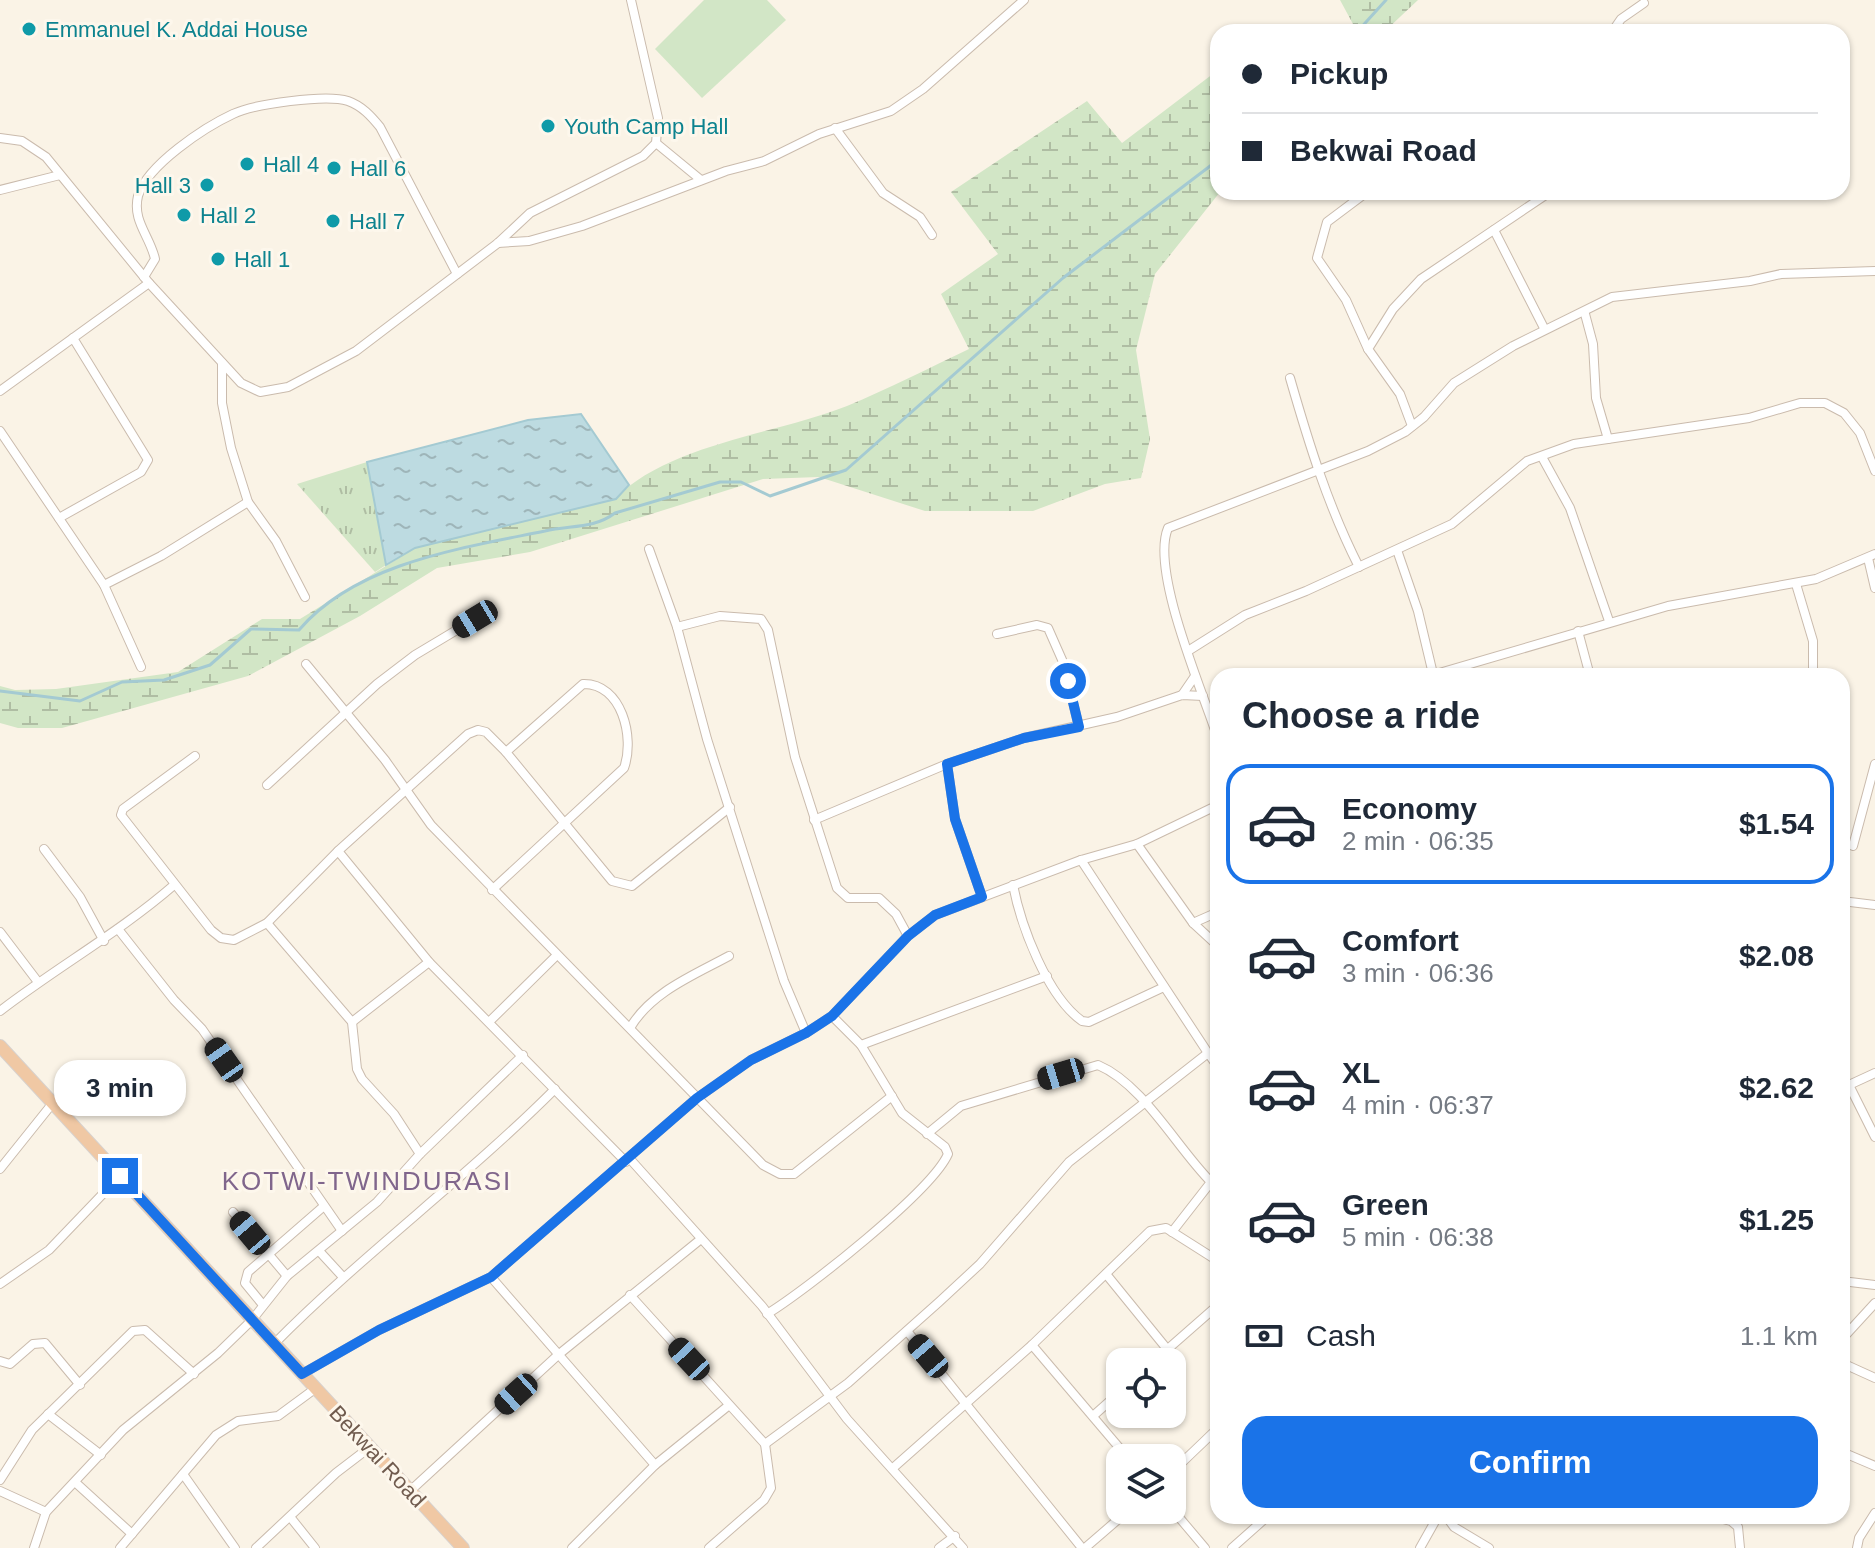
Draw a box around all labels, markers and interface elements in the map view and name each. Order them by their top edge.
place label: Emmanuel K. Addai House [45,17,308,42]
marker: Emmanuel K. Addai House [20,20,38,38]
text: Pickup [1290,57,1388,90]
place label: Youth Camp Hall [564,114,728,139]
marker: Youth Camp Hall [539,117,557,135]
text: Bekwai Road [1290,134,1477,167]
place label: Hall 4 [263,152,319,177]
marker: Hall 4 [238,155,256,173]
place label: Hall 6 [350,156,406,181]
marker: Hall 6 [325,159,343,177]
place label: Hall 3 [135,173,191,198]
marker: Hall 3 [198,176,216,194]
place label: Hall 2 [200,203,256,228]
marker: Hall 2 [175,206,193,224]
place label: Hall 7 [349,209,405,234]
marker: Hall 7 [324,212,342,230]
place label: Hall 1 [234,247,290,272]
marker: Hall 1 [209,250,227,268]
car [448,596,502,642]
route start [1050,663,1086,699]
text: Choose a ride [1242,695,1480,736]
icon: car [1246,788,1318,860]
text: Economy [1342,792,1477,825]
text: $1.54 [1739,807,1814,840]
text: 2 min · 06:35 [1342,826,1494,856]
icon: car [1246,920,1318,992]
text: Comfort [1342,924,1459,957]
text: $2.08 [1739,939,1814,972]
text: 3 min · 06:36 [1342,958,1494,988]
car [200,1033,248,1087]
icon: car [1246,1052,1318,1124]
car [1035,1056,1087,1092]
text: XL [1342,1056,1380,1089]
callout: 3 min [54,1060,186,1116]
text: $2.62 [1739,1071,1814,1104]
text: 3 min [86,1073,154,1103]
text: 4 min · 06:37 [1342,1090,1494,1120]
route end [102,1158,138,1194]
district label: KOTWI-TWINDURASI [222,1166,512,1196]
icon: car [1246,1184,1318,1256]
text: Green [1342,1188,1429,1221]
text: $1.25 [1739,1203,1814,1236]
car [225,1207,275,1259]
text: 5 min · 06:38 [1342,1222,1494,1252]
icon: cash [1242,1314,1286,1358]
text: Cash [1306,1319,1376,1352]
text: 1.1 km [1740,1321,1818,1351]
car [903,1330,953,1382]
car [664,1333,714,1385]
map controls [1106,1348,1186,1524]
button: locate [1106,1348,1186,1428]
car [490,1369,542,1419]
street label: Bekwai Road [324,1400,431,1512]
button: Confirm [1242,1416,1818,1508]
button: layers [1106,1444,1186,1524]

